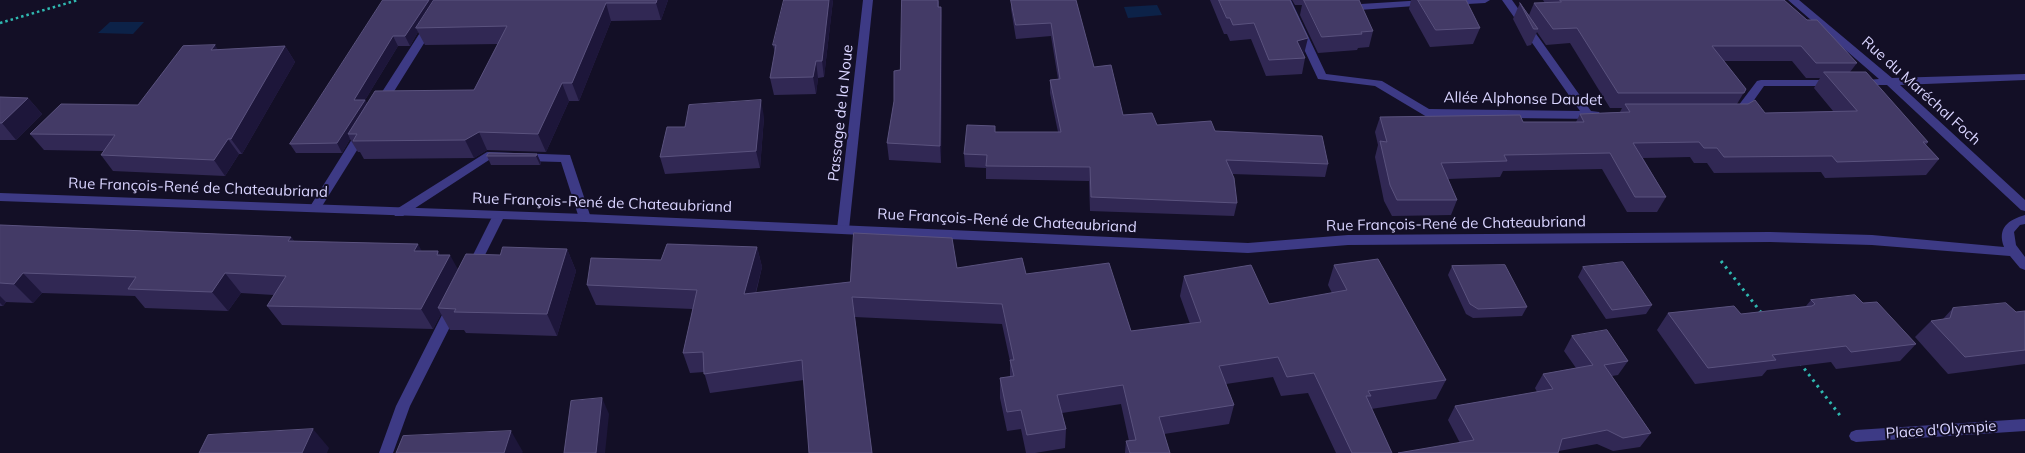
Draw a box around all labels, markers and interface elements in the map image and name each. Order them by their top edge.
street label: Rue du Maréchal Foch [1858,33,1984,149]
street label: Passage de la Noue [825,44,857,182]
street label: Allée Alphonse Daudet [1443,89,1603,109]
street label: Rue François-René de Chateaubriand [68,174,328,202]
street label: Rue François-René de Chateaubriand [472,189,732,217]
street label: Rue François-René de Chateaubriand [877,205,1137,237]
street label: Rue François-René de Chateaubriand [1326,213,1586,235]
street label: Place d'Olympie [1885,417,1997,443]

